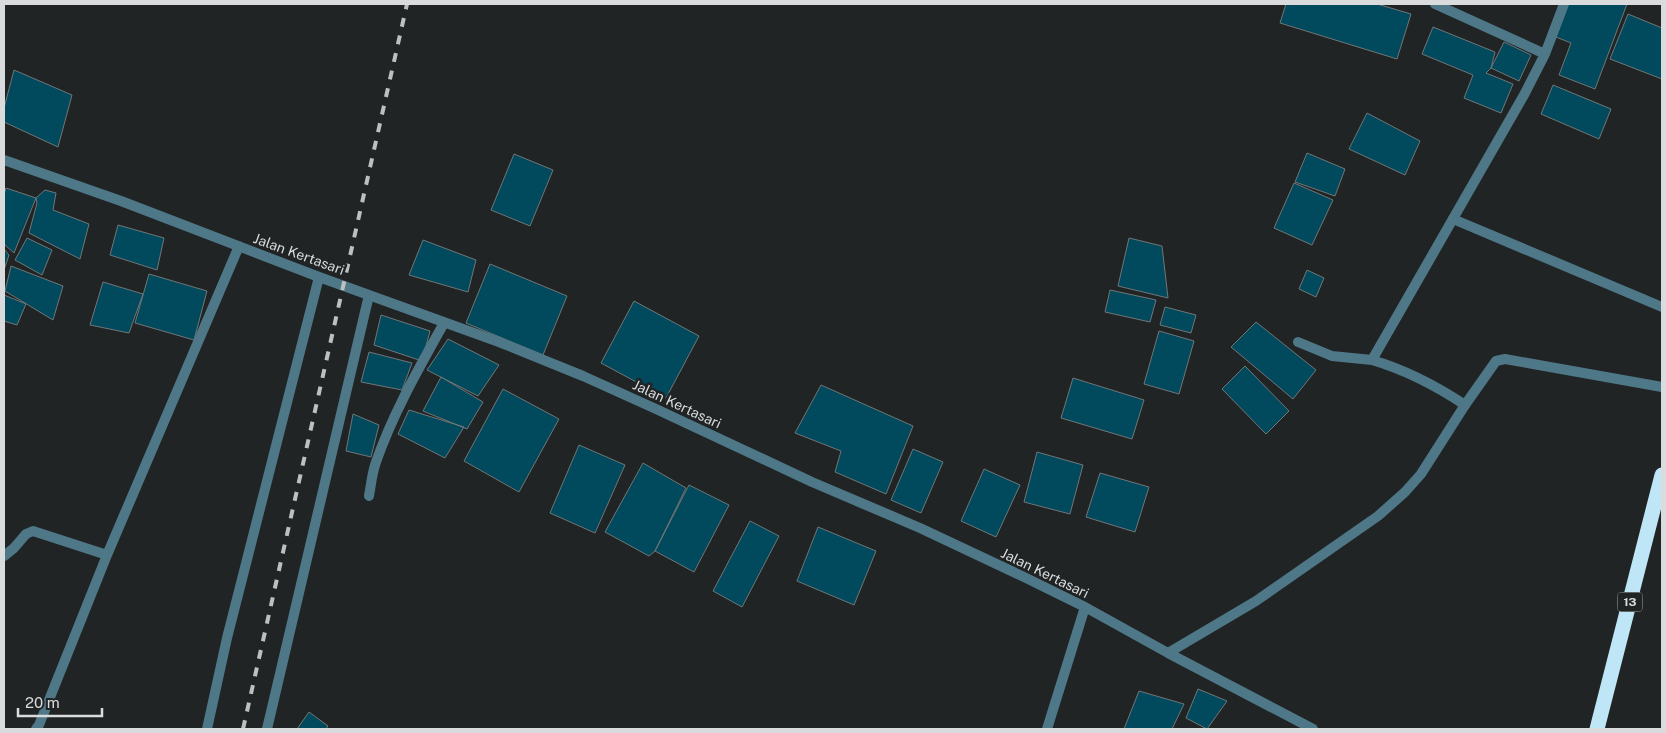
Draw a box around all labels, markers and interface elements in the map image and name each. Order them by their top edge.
street label: Jalan Kertasari [251,230,347,278]
street label: Jalan Kertasari [630,377,724,431]
street label: Jalan Kertasari [998,545,1092,601]
road number: 13 [1618,592,1642,612]
scale bar [18,686,101,718]
text: 20 m [25,694,60,711]

